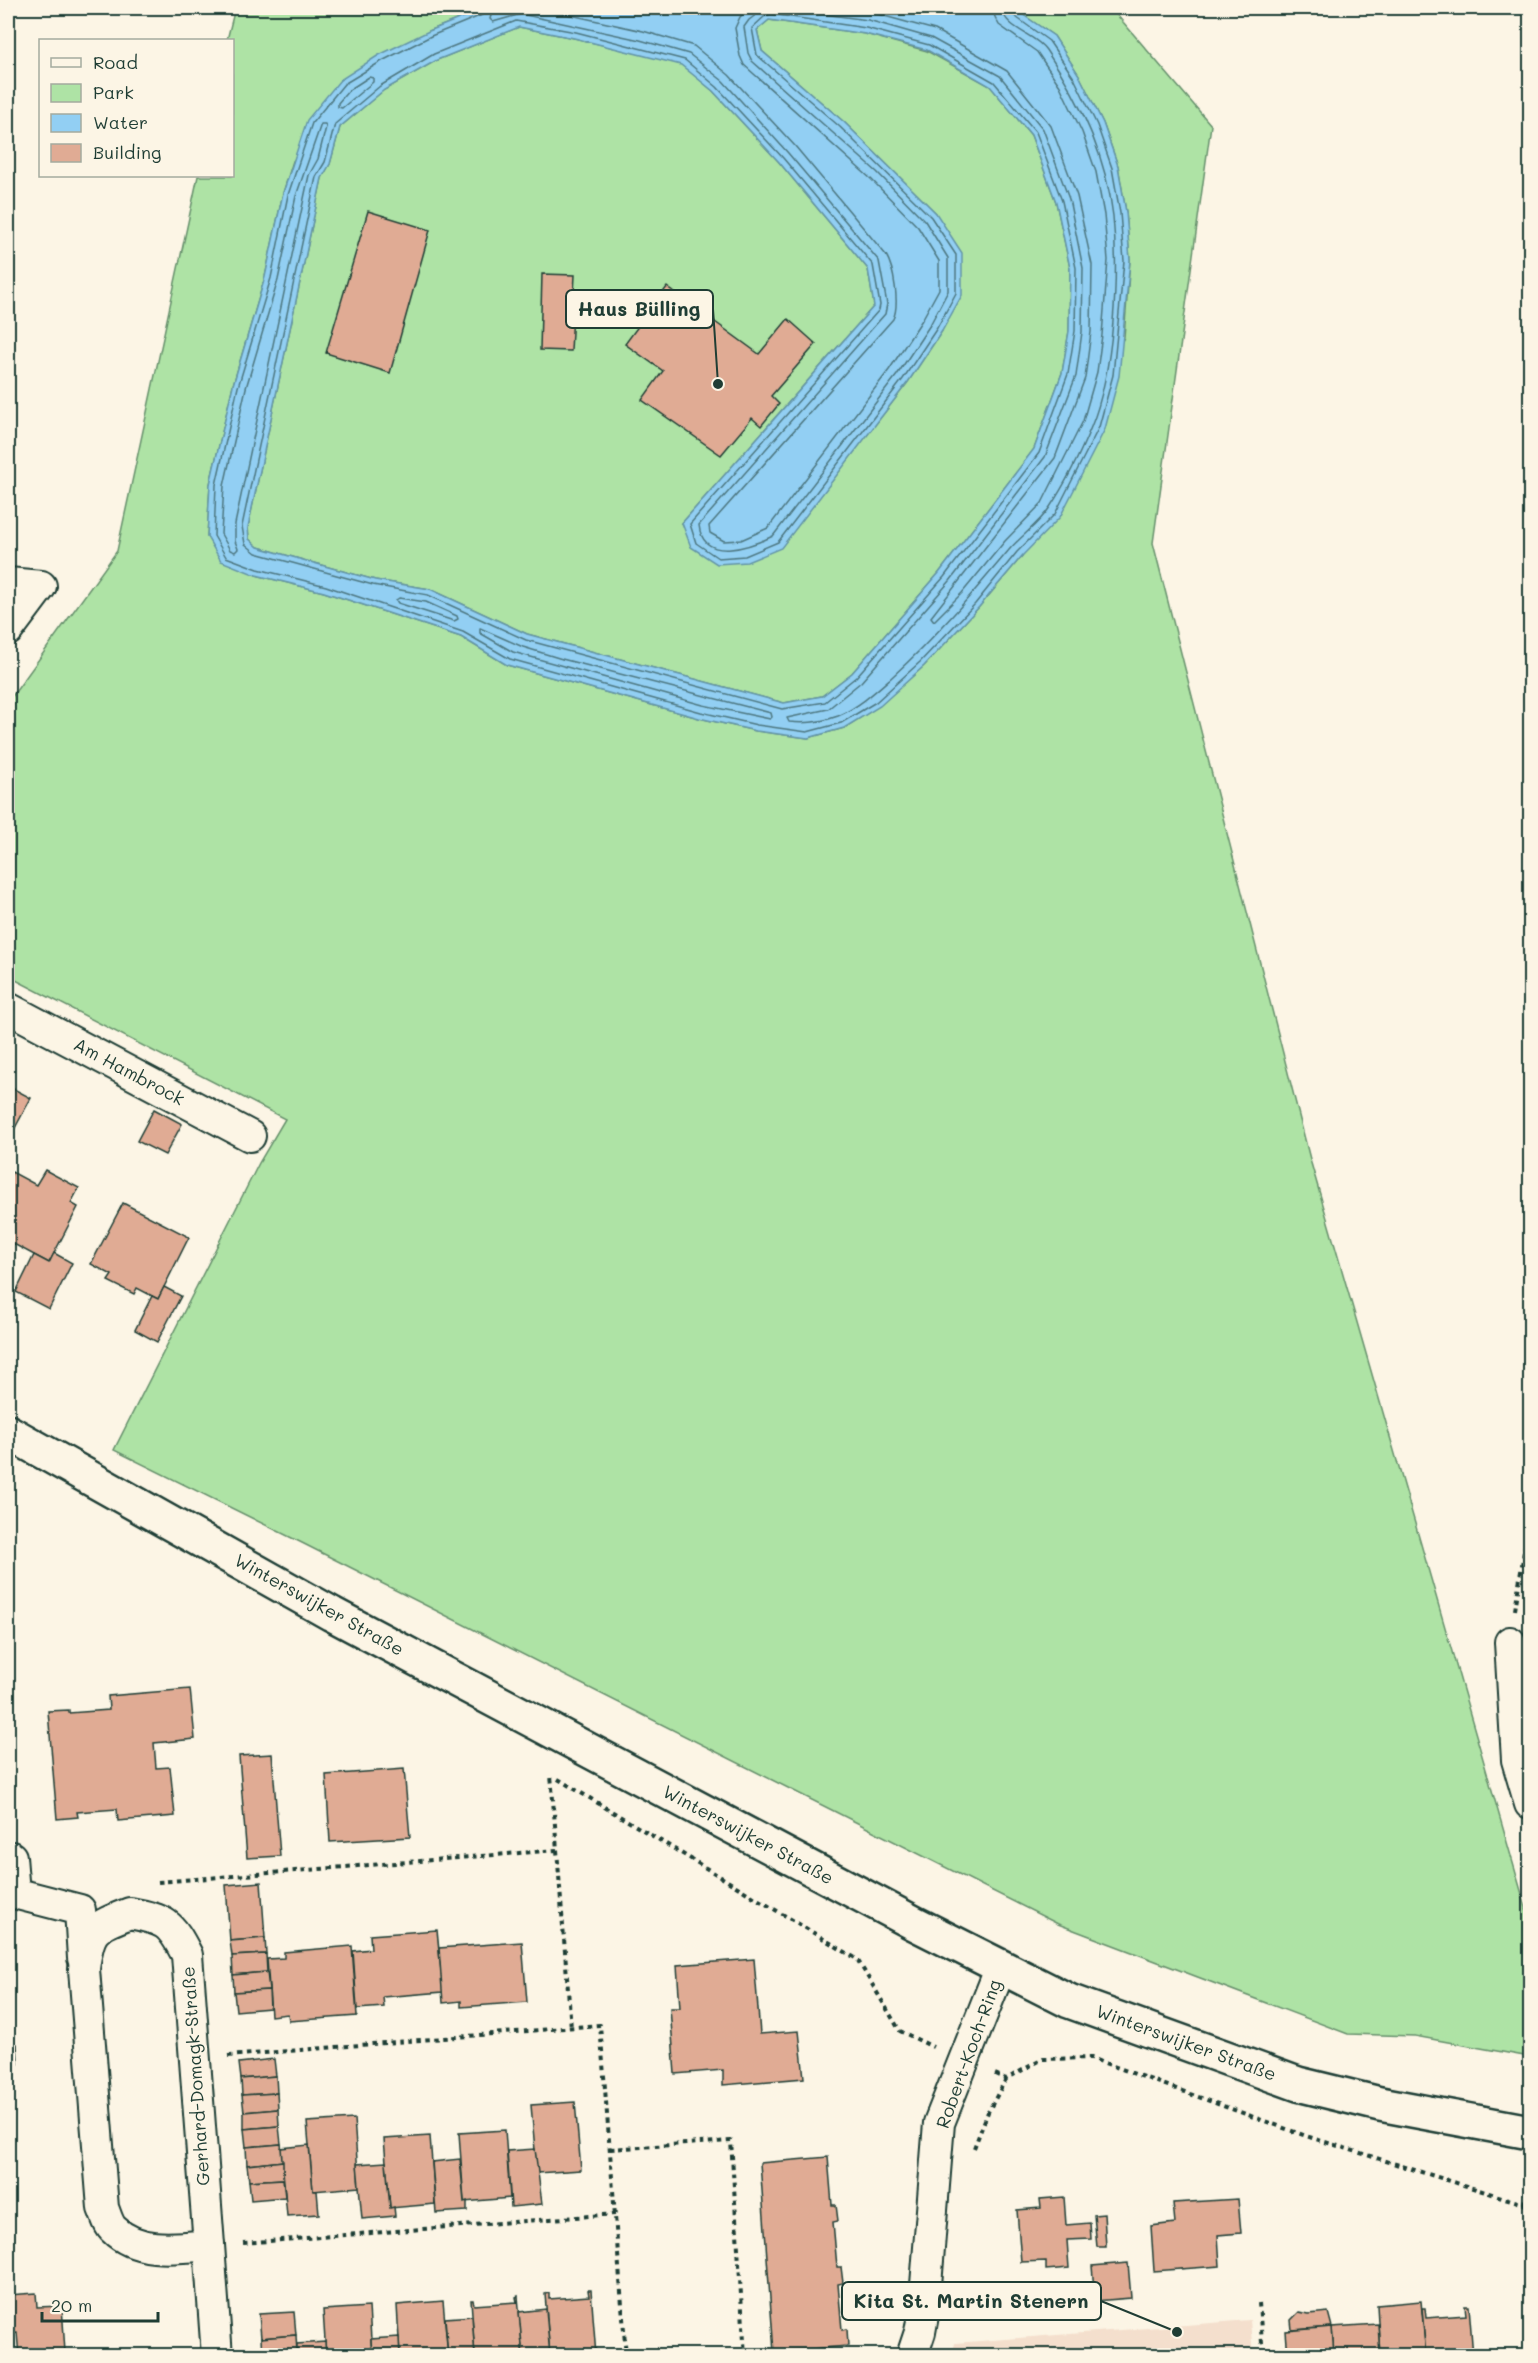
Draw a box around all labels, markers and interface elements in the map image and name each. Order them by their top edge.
legend [39,39,234,177]
text: Road [93,50,138,74]
text: Park [93,80,134,104]
text: Water [93,110,148,134]
text: Building [93,140,161,164]
callout: Haus Bülling [566,290,713,328]
text: Haus Bülling [577,295,701,321]
street label: Am Hambrock [70,1032,189,1110]
street label: Winterswijker Straße [231,1548,408,1661]
street label: Winterswijker Straße [659,1779,838,1889]
street label: Gerhard-Domagk-Straße [175,1966,215,2187]
street label: Robert-Koch-Ring [930,1976,1006,2131]
street label: Winterswijker Straße [1093,1998,1280,2086]
callout: Kita St. Martin Stenern [842,2282,1101,2320]
scale bar [42,2285,158,2323]
text: Kita St. Martin Stenern [854,2287,1088,2313]
text: 20 m [51,2293,92,2317]

